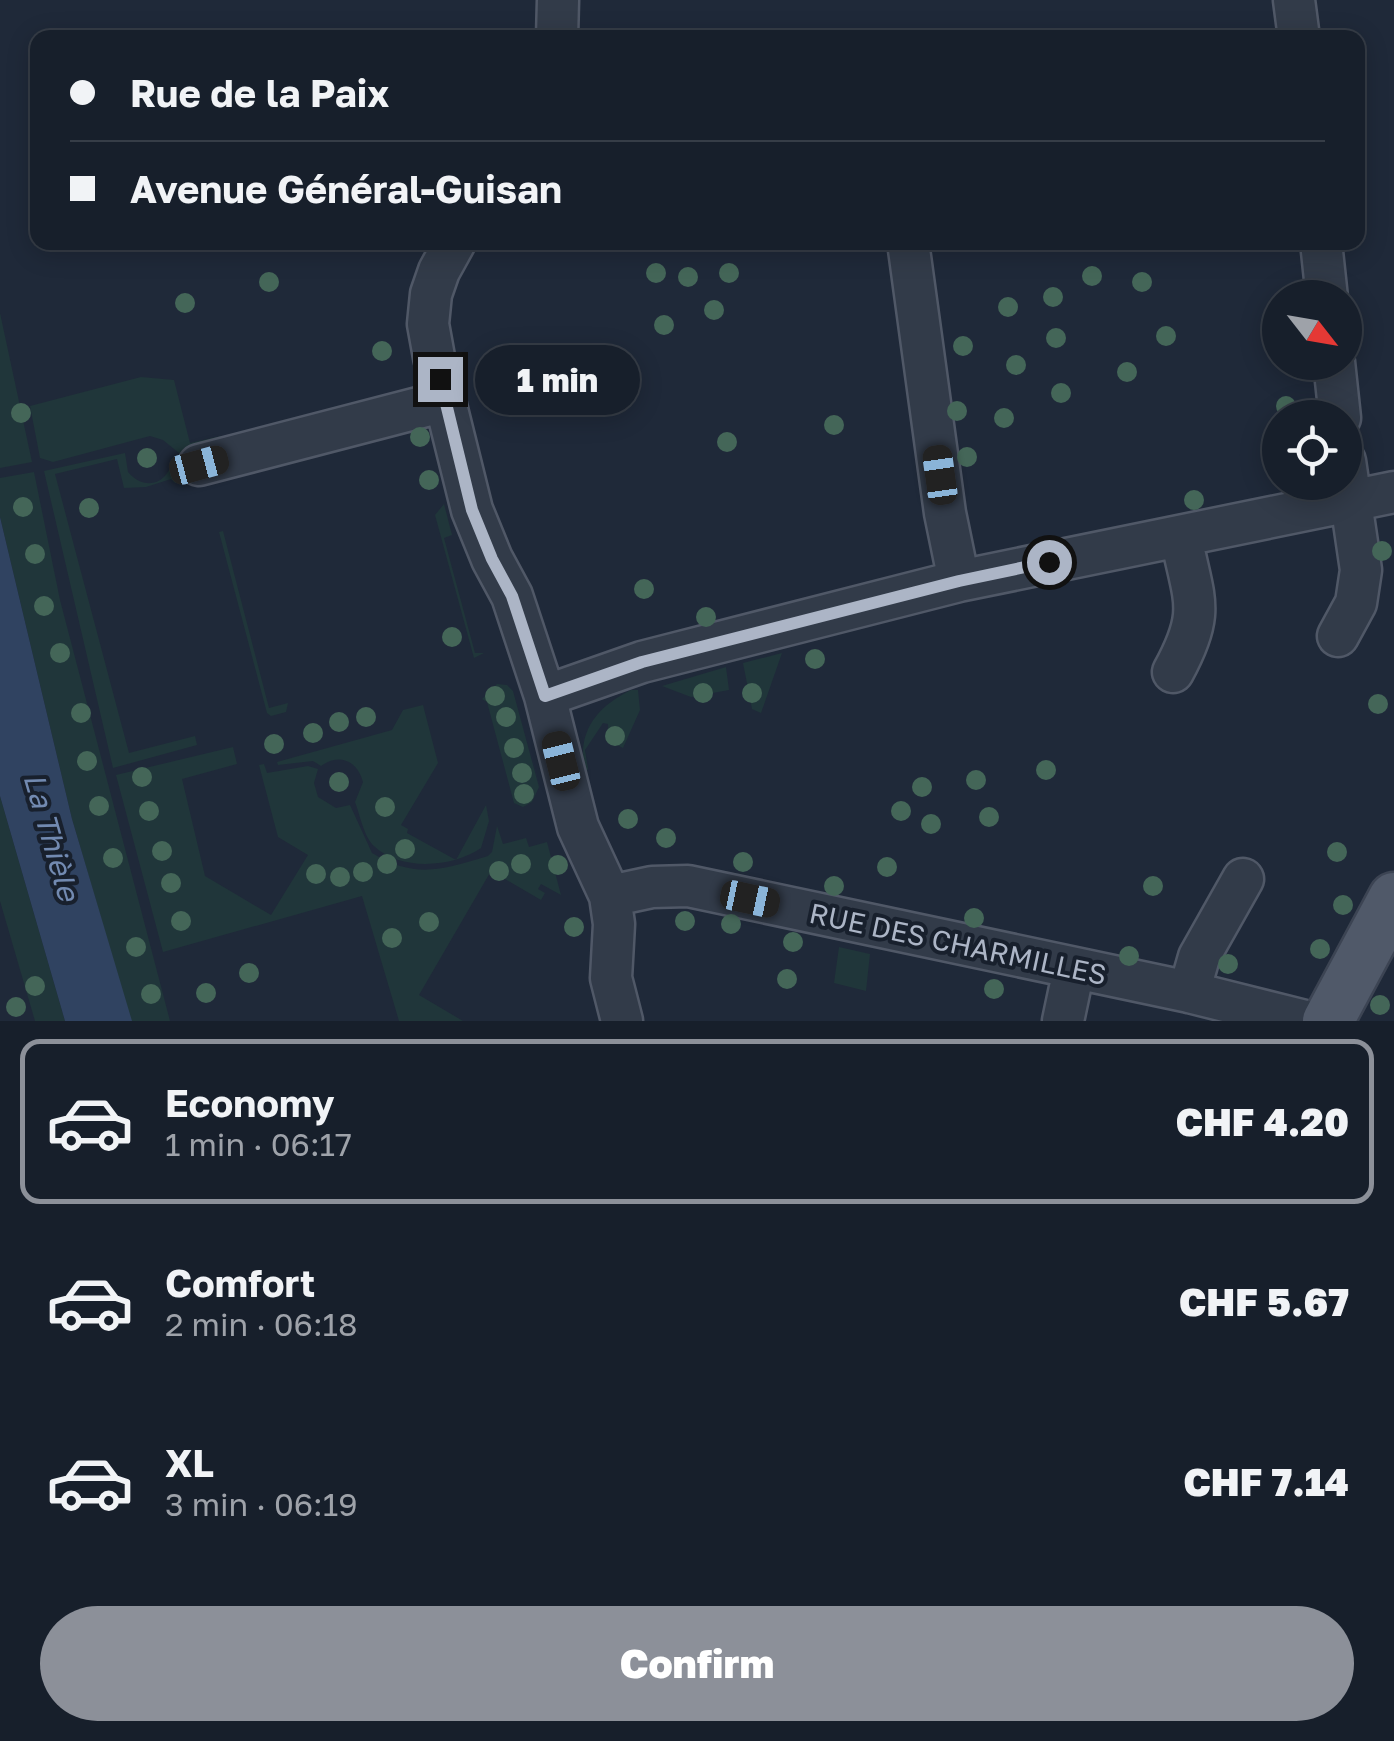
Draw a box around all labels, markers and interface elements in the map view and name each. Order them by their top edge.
text: Rue de la Paix [130,70,389,115]
text: Avenue Général-Guisan [130,166,562,211]
north arrow [1262,280,1362,380]
map controls [1262,280,1362,500]
callout: 1 min [475,344,640,414]
route end [418,357,463,402]
text: 1 min [517,361,598,399]
button: locate [1262,400,1362,500]
car [166,443,232,487]
car [921,443,959,507]
route start [1027,540,1072,585]
car [539,728,583,794]
water label: La Thièle [17,769,88,907]
car [718,878,782,920]
street label: RUE DES CHARMILLES [807,896,1110,991]
icon: car [45,1077,135,1167]
text: Economy [165,1080,334,1125]
text: CHF 4.20 [1176,1099,1349,1144]
text: 1 min · 06:17 [165,1125,352,1163]
icon: car [45,1257,135,1347]
text: Comfort [165,1260,315,1305]
text: CHF 5.67 [1179,1279,1349,1324]
text: 2 min · 06:18 [165,1305,358,1343]
icon: car [45,1437,135,1527]
text: XL [165,1440,214,1485]
text: CHF 7.14 [1183,1459,1349,1504]
text: 3 min · 06:19 [165,1485,358,1523]
button: Confirm [40,1606,1354,1721]

